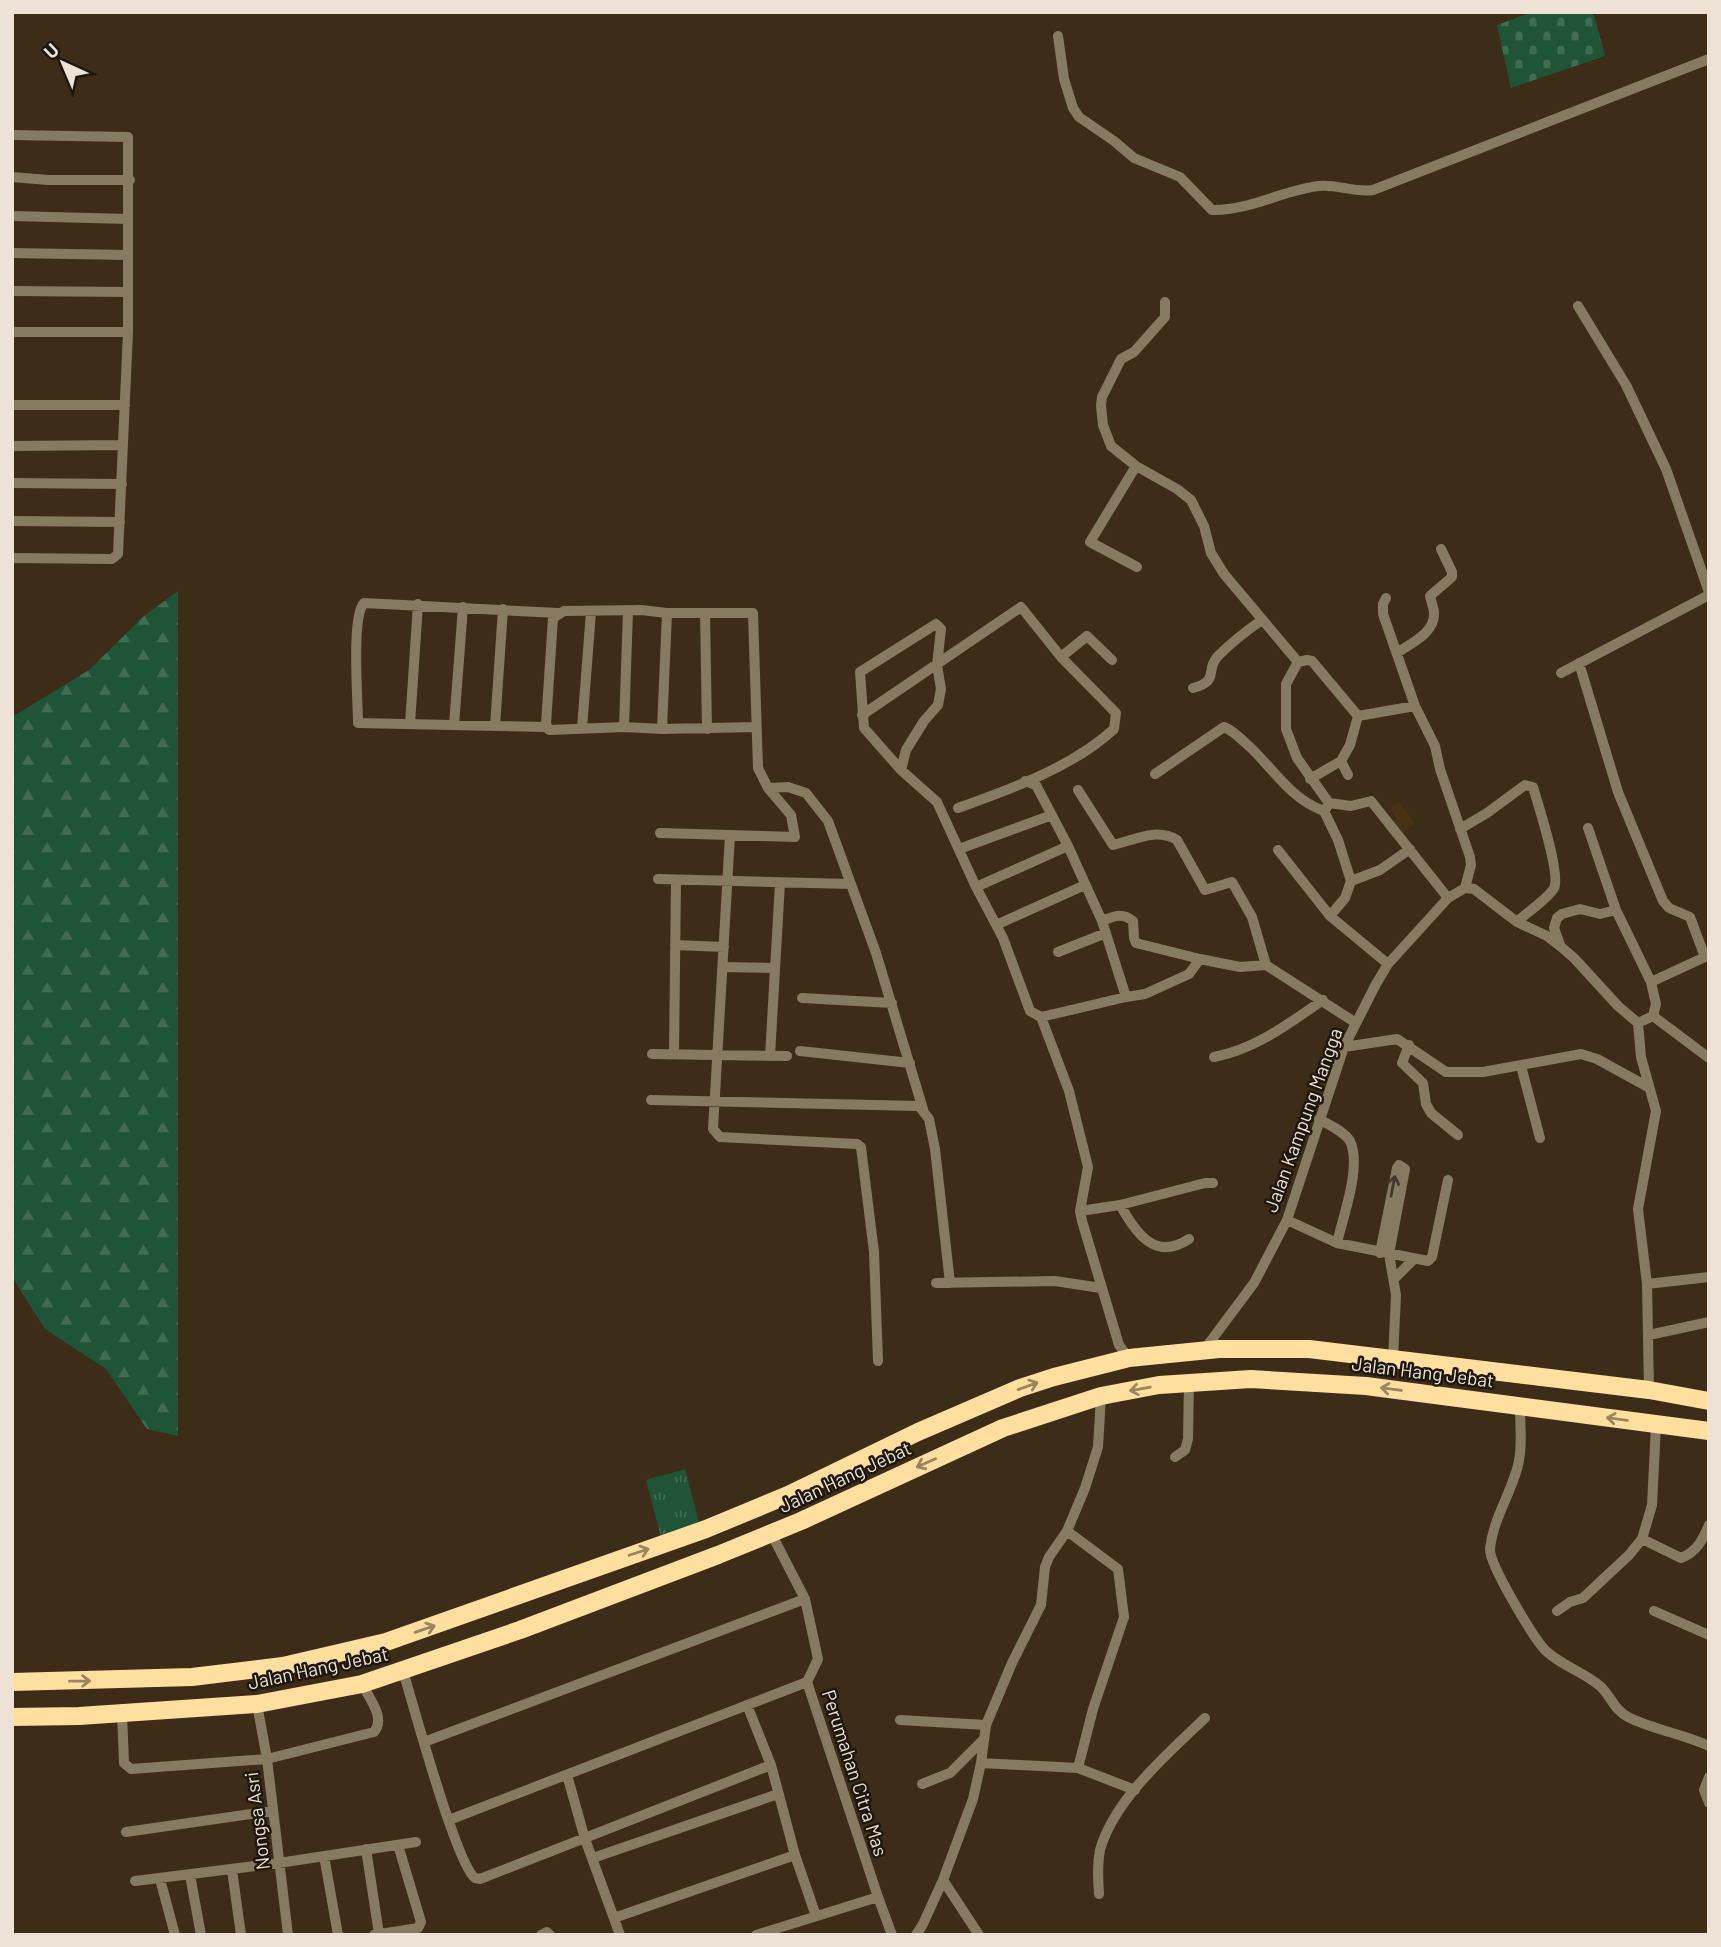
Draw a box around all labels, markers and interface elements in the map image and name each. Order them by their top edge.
north arrow [28,28,98,98]
text: U [39,38,63,63]
street label: Jalan Kampung Mangga [1258,1025,1347,1215]
one-way arrow [1387,1175,1401,1198]
street label: Jalan Hang Jebat [1351,1351,1496,1392]
one-way arrow [1016,1379,1038,1391]
one-way arrow [1129,1383,1152,1396]
one-way arrow [1380,1383,1403,1396]
one-way arrow [1606,1412,1629,1425]
street label: Jalan Hang Jebat [775,1436,915,1517]
one-way arrow [916,1456,937,1470]
one-way arrow [628,1545,650,1558]
one-way arrow [413,1622,435,1634]
street label: Jalan Hang Jebat [245,1641,390,1694]
one-way arrow [69,1675,92,1688]
street label: Perumahan Citra Mas [818,1687,893,1859]
street label: Nongsa Asri [239,1771,274,1871]

